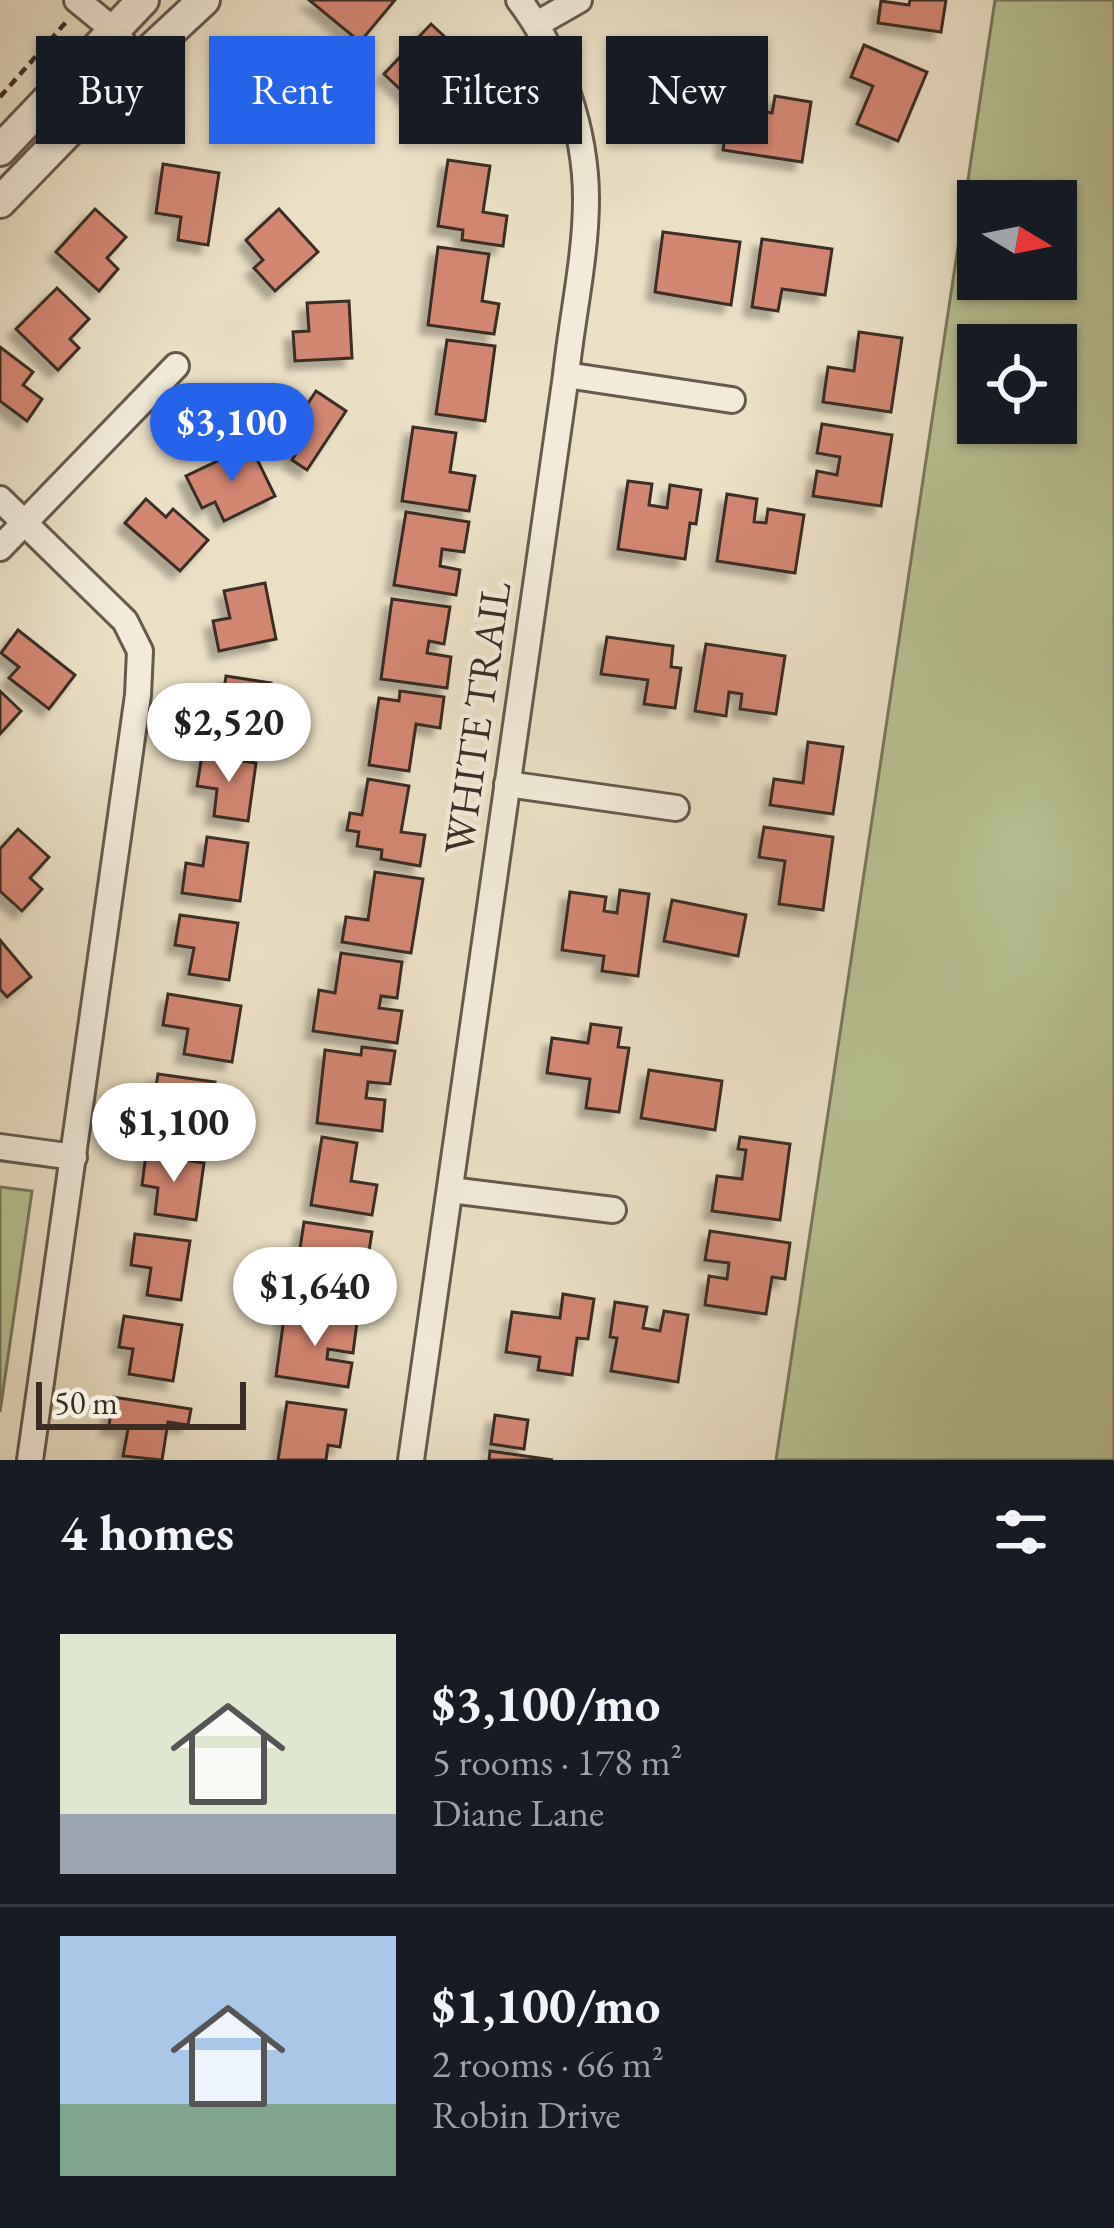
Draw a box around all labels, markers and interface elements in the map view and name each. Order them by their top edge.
chip: Buy [36,36,185,144]
chip: Rent [209,36,375,144]
chip: Filters [399,36,582,144]
chip: New [606,36,768,144]
north arrow [957,180,1077,300]
map controls [957,180,1077,444]
button: locate [957,324,1077,444]
pin: $3,100 [134,383,330,485]
text: $3,100 [177,396,287,447]
street label: WHITE TRAIL [431,578,523,858]
pin: $2,520 [131,683,327,785]
text: $2,520 [174,696,284,747]
pin: $1,100 [76,1083,272,1185]
text: $1,100 [119,1096,229,1147]
pin: $1,640 [217,1247,413,1349]
text: $1,640 [260,1260,370,1311]
scale bar [36,1376,246,1429]
text: 50 m [54,1381,118,1424]
text: 4 homes [60,1499,234,1565]
icon: filters [988,1499,1054,1565]
text: $3,100/mo [432,1670,660,1736]
icon: home [156,1682,300,1826]
text: 5 rooms · 178 m² [432,1736,683,1787]
text: Diane Lane [432,1787,604,1838]
text: $1,100/mo [432,1972,660,2038]
icon: home [156,1984,300,2128]
text: 2 rooms · 66 m² [432,2038,664,2089]
text: Robin Drive [432,2089,620,2140]

